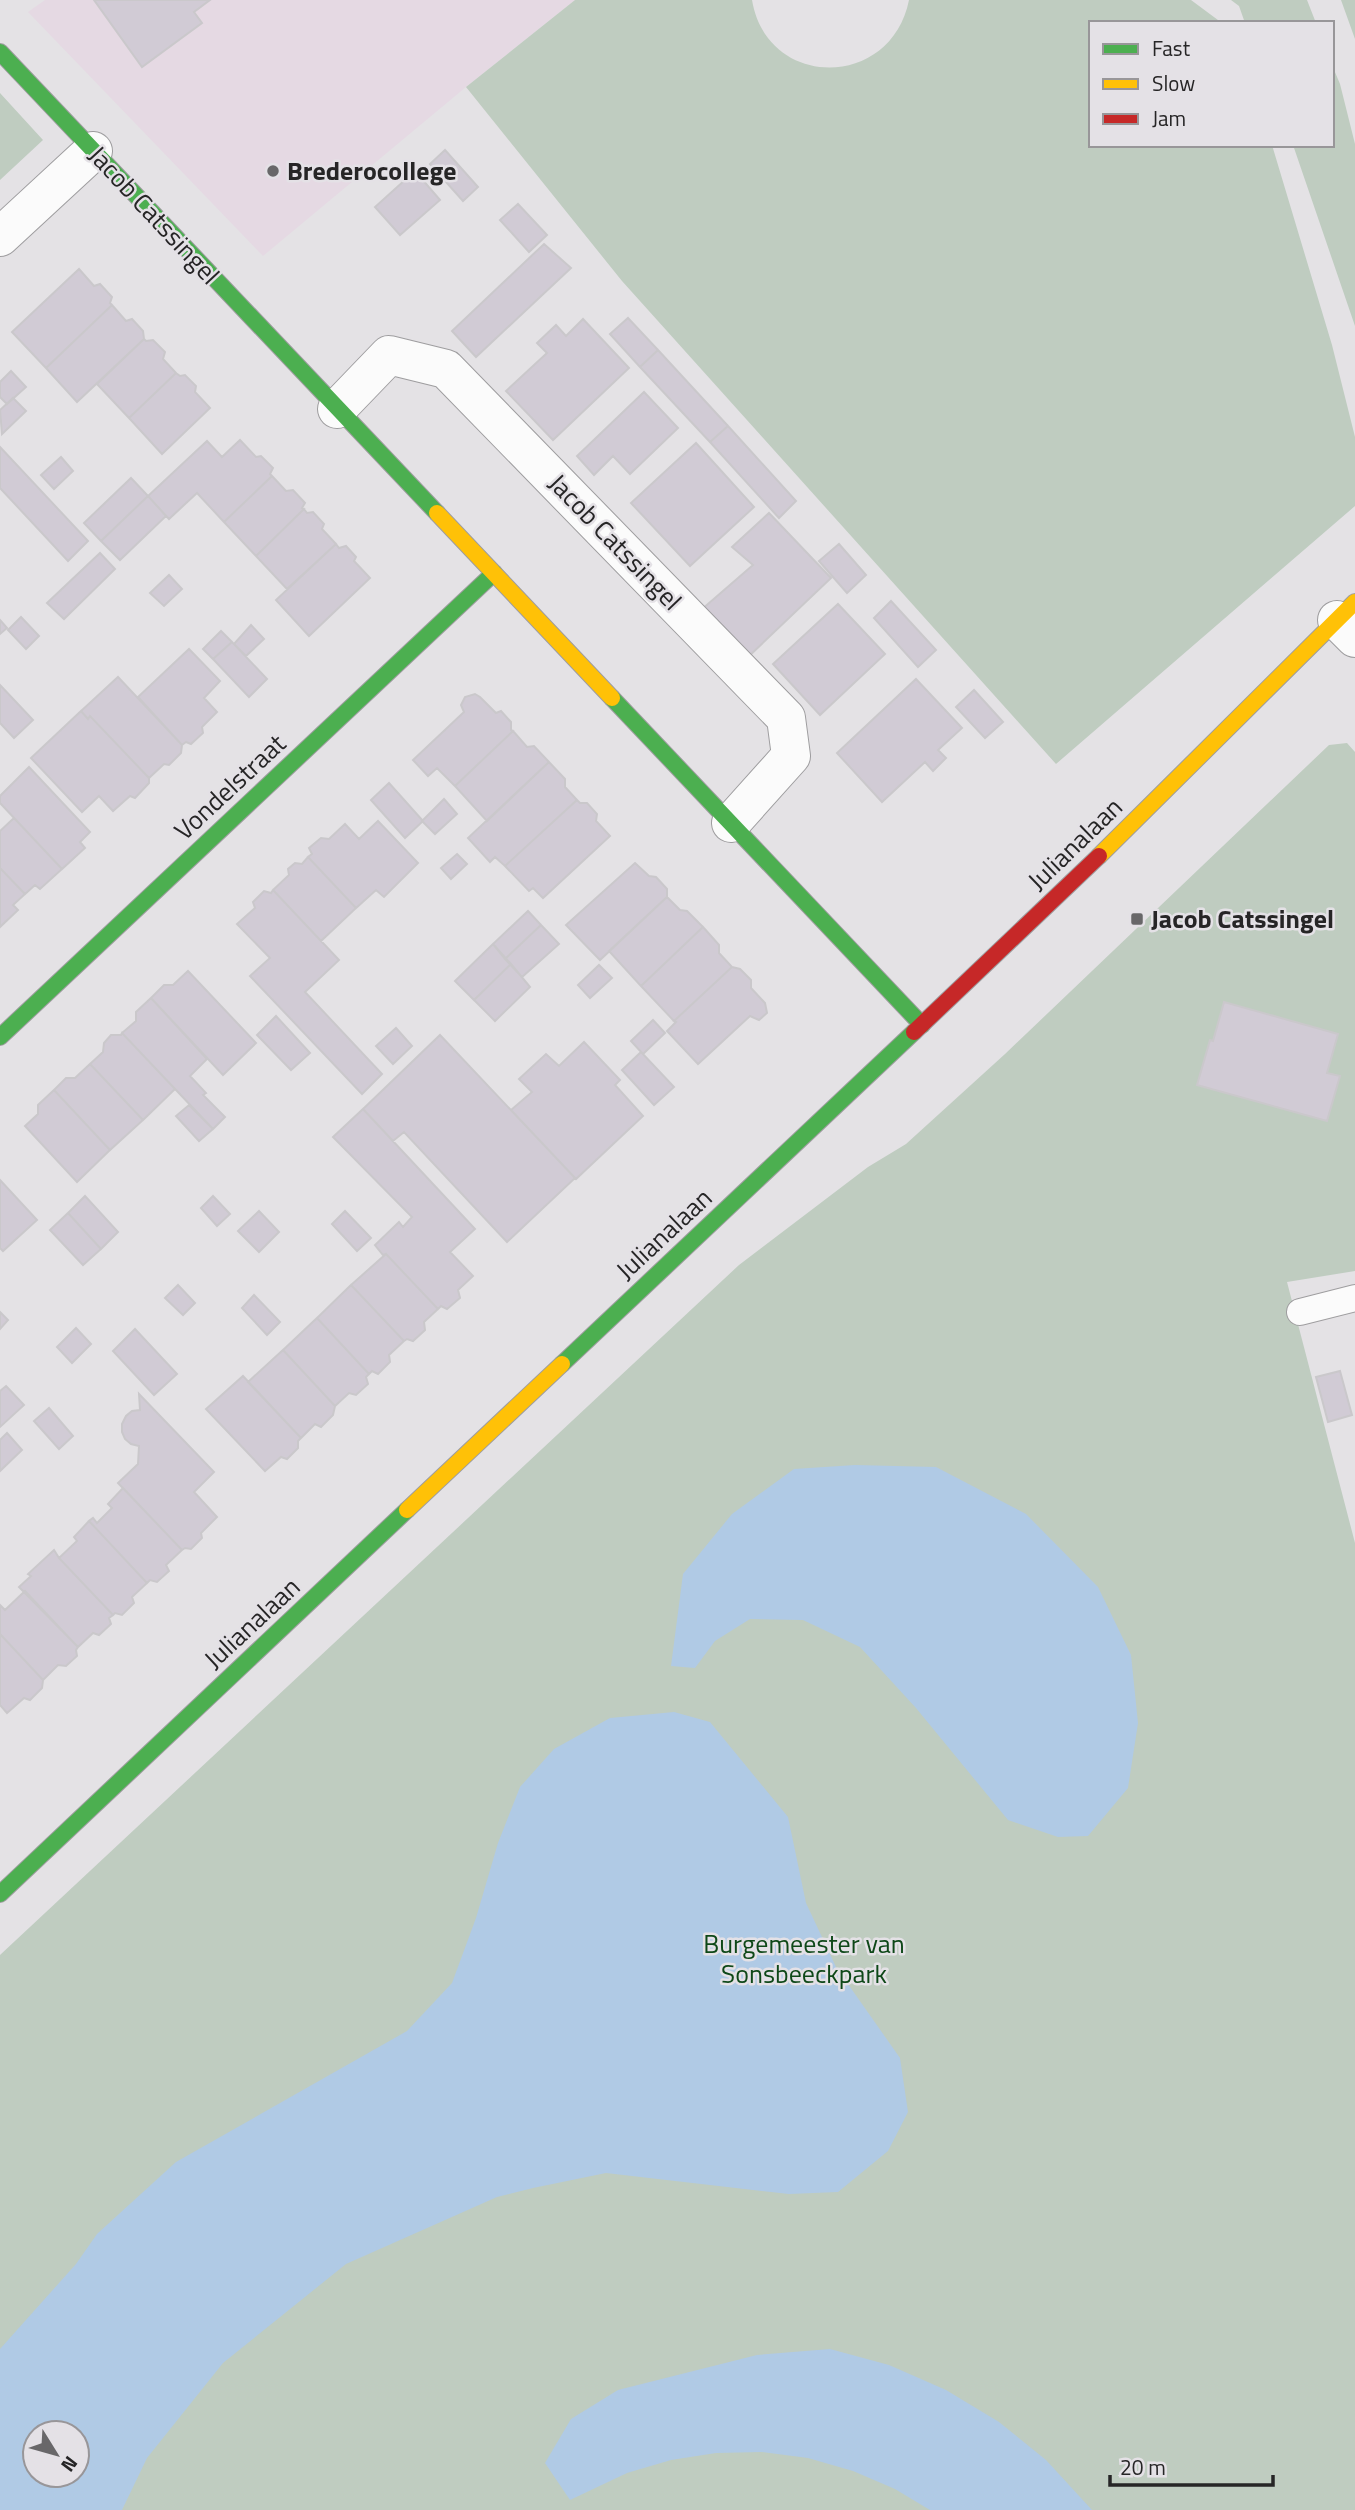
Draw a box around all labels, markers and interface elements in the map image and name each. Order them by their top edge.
legend [1089,21,1334,147]
text: Fast [1152,32,1191,64]
text: Slow [1152,67,1195,99]
text: Jam [1152,102,1186,134]
street label: Jacob Catssingel [80,136,229,293]
place label: Brederocollege [287,151,457,190]
marker: Brederocollege [265,163,281,179]
street label: Jacob Catssingel [540,464,691,619]
street label: Vondelstraat [165,725,294,849]
street label: Julianalaan [1018,788,1131,899]
place label: Jacob Catssingel [1151,899,1334,938]
marker: Jacob Catssingel [1129,911,1145,927]
street label: Julianalaan [607,1179,720,1288]
street label: Julianalaan [195,1568,308,1677]
park label: Burgemeester van Sonsbeeckpark [703,1924,905,1993]
north arrow [21,2419,91,2489]
scale bar [1110,2444,1273,2488]
text: N [54,2451,86,2479]
text: 20 m [1120,2451,1166,2483]

